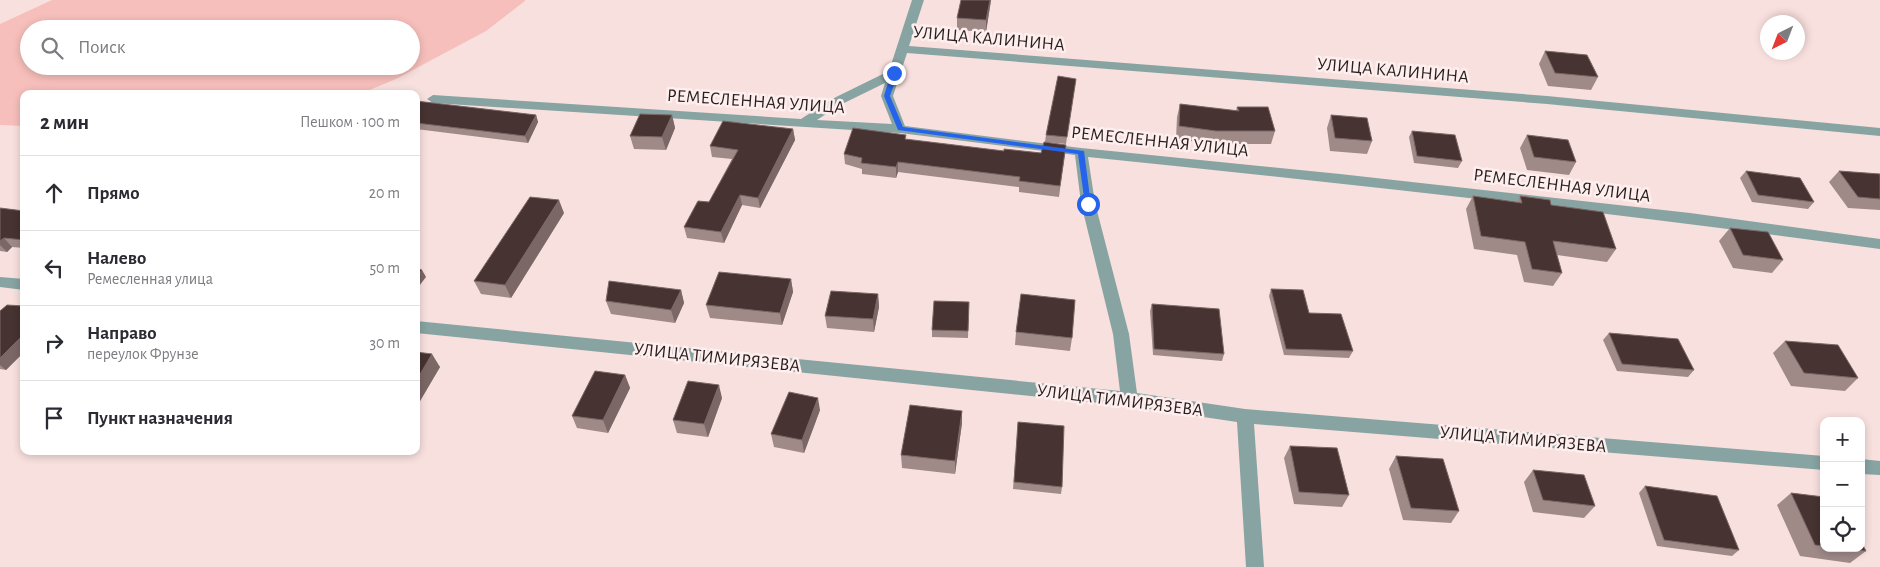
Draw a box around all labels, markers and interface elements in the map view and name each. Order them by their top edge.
north arrow [1760,15,1805,60]
search box [20,20,420,75]
street label: УЛИЦА КАЛИНИНА [912,23,1066,55]
icon: search [38,34,66,62]
text: Поиск [78,38,125,57]
street label: УЛИЦА КАЛИНИНА [1316,55,1470,87]
route end [883,62,906,85]
street label: РЕМЕСЛЕННАЯ УЛИЦА [666,87,846,117]
text: 2 мин [40,112,89,133]
text: Пешком · 100 m [300,114,400,130]
street label: РЕМЕСЛЕННАЯ УЛИЦА [1070,124,1250,160]
street label: РЕМЕСЛЕННАЯ УЛИЦА [1472,166,1652,206]
icon: ahead [40,179,68,207]
text: Прямо [87,184,140,203]
text: 20 m [369,185,400,201]
route start [1077,193,1100,216]
text: Налево [87,249,146,268]
icon: left [40,254,68,282]
text: 50 m [369,260,400,276]
text: Ремесленная улица [87,271,213,287]
text: Направо [87,324,157,343]
icon: right [40,329,68,357]
text: 30 m [370,335,400,351]
street label: УЛИЦА ТИМИРЯЗЕВА [633,340,801,376]
text: переулок Фрунзе [87,346,199,362]
street label: УЛИЦА ТИМИРЯЗЕВА [1036,382,1204,420]
icon: arrive [40,404,68,432]
text: Пункт назначения [87,409,233,428]
map controls [1820,417,1865,552]
button: + [1820,417,1865,462]
street label: УЛИЦА ТИМИРЯЗЕВА [1439,424,1607,456]
button: − [1820,462,1865,507]
button: locate [1820,507,1865,552]

